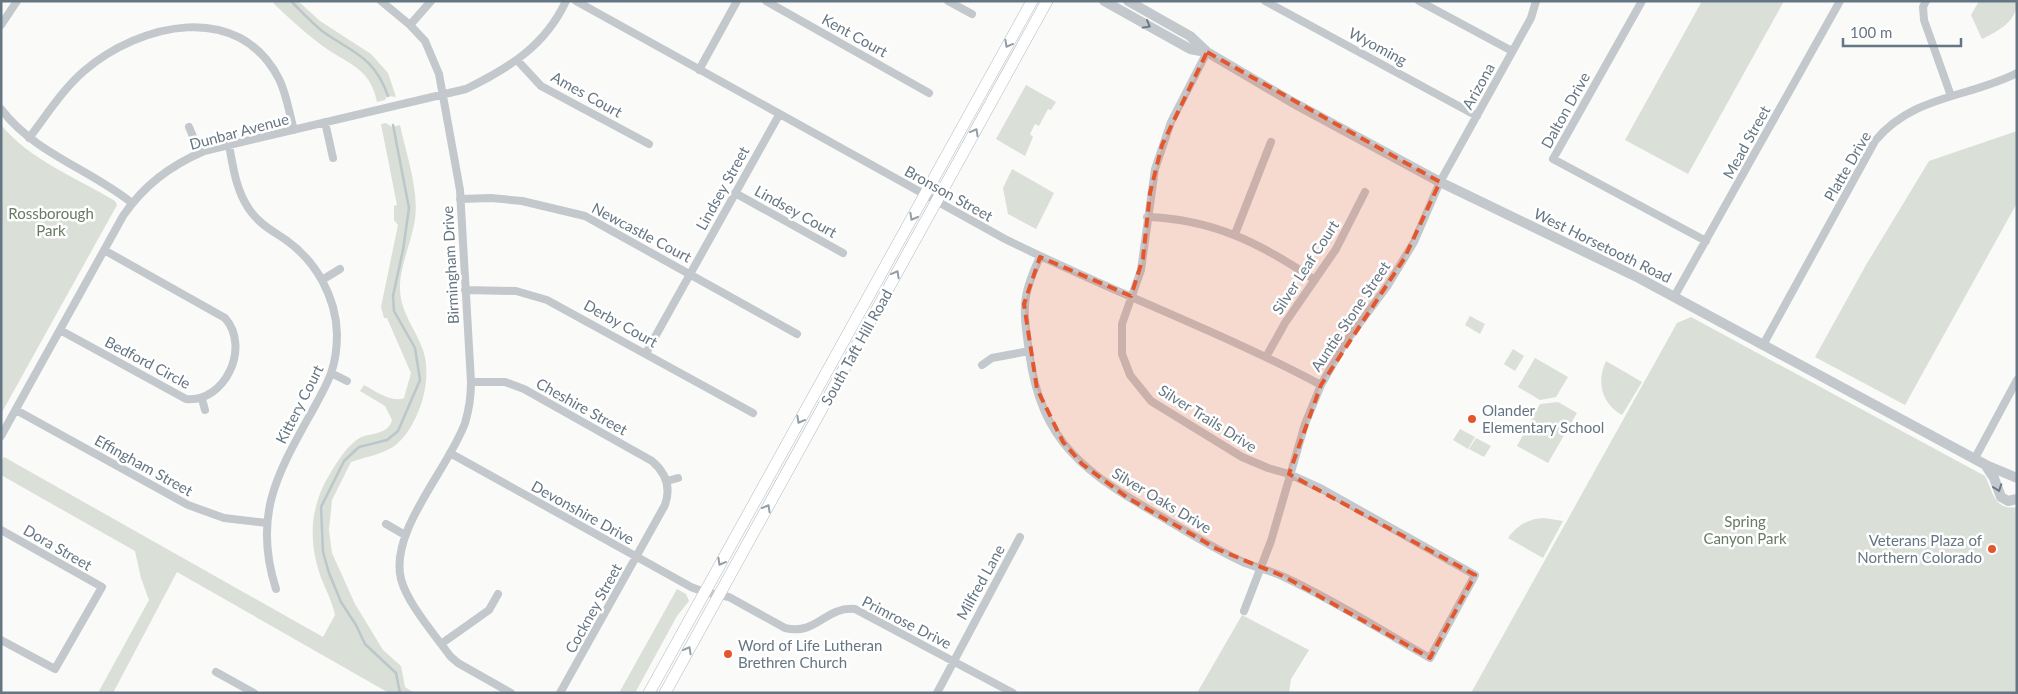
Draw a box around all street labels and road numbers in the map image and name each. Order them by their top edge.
street label: Kent Court [819,10,892,61]
street label: Wyoming [1346,23,1410,69]
street label: Arizona [1458,60,1498,112]
street label: Ames Court [548,67,626,121]
street label: Dalton Drive [1537,69,1593,151]
street label: Mead Street [1719,102,1774,182]
street label: Dunbar Avenue [187,109,291,153]
street label: Platte Drive [1820,128,1874,204]
street label: Lindsey Street [692,142,753,233]
street label: Bronson Street [902,161,997,225]
street label: Lindsey Court [752,181,841,241]
street label: Newcastle Court [589,198,695,266]
street label: West Horsetooth Road [1531,204,1675,286]
street label: Birmingham Drive [438,205,462,325]
street label: Silver Leaf Court [1268,216,1342,317]
street label: Auntie Stone Street [1307,257,1394,374]
street label: South Taft Hill Road [817,286,895,408]
street label: Derby Court [581,295,662,351]
street label: Bedford Circle [102,332,194,392]
street label: Kittery Court [271,361,327,446]
street label: Cheshire Street [533,374,631,439]
street label: Silver Trails Drive [1156,381,1261,455]
street label: Effingham Street [92,431,197,500]
street label: Silver Oaks Drive [1109,463,1215,537]
street label: Devonshire Drive [529,476,638,548]
street label: Dora Street [21,520,96,574]
street label: Milfred Lane [952,541,1008,623]
street label: Cockney Street [561,559,625,656]
street label: Primrose Drive [859,592,955,652]

